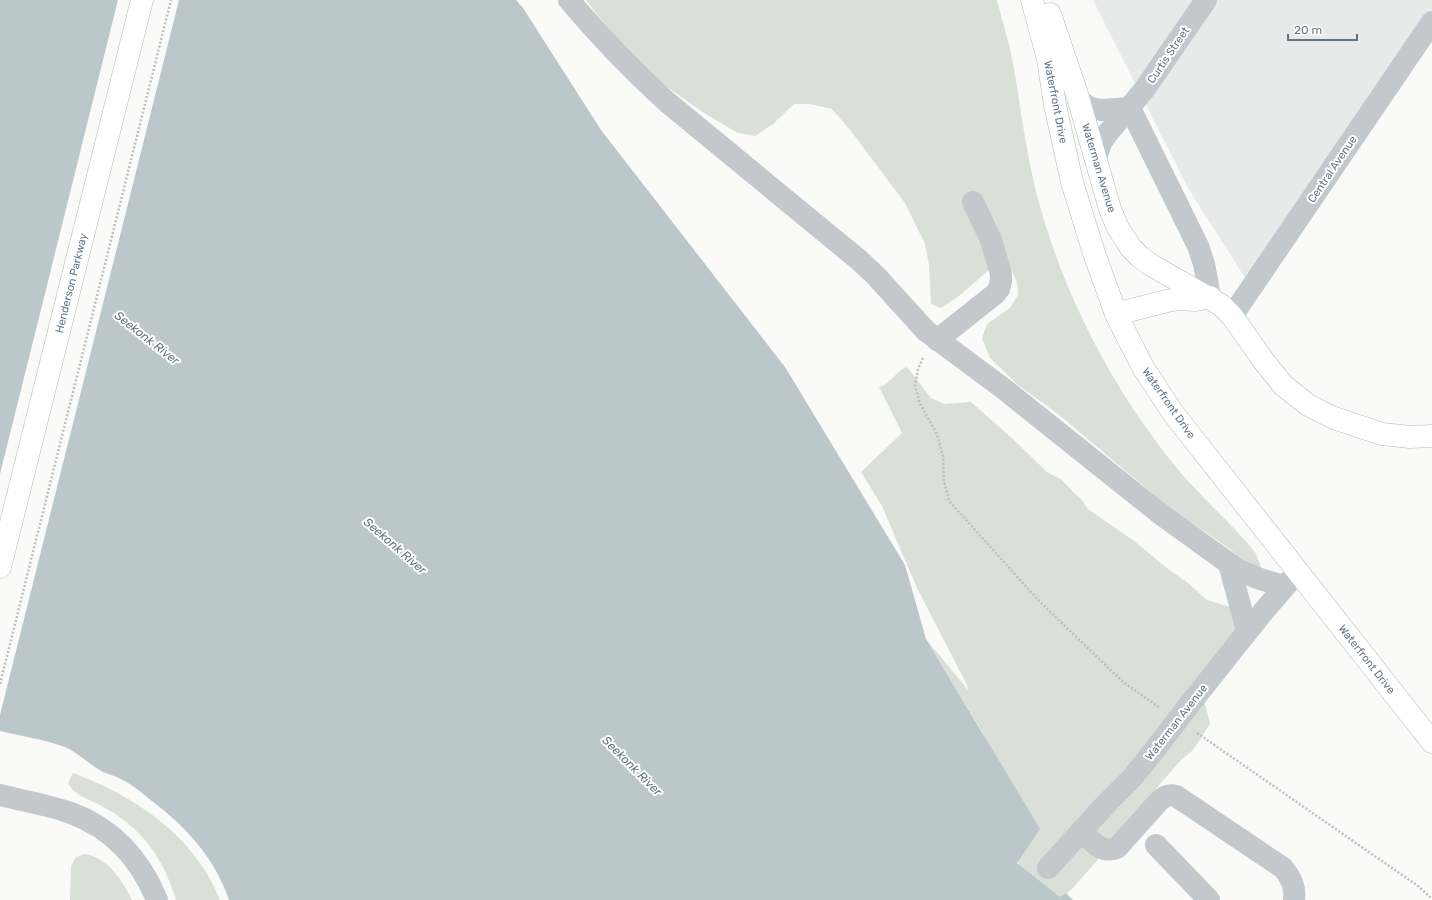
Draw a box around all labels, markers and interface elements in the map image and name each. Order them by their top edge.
scale bar [1288,16,1357,42]
text: 20 m [1294,23,1322,37]
street label: Curtis Street [1145,24,1192,86]
street label: Waterfront Drive [1041,60,1070,145]
street label: Waterman Avenue [1079,122,1118,214]
street label: Central Avenue [1305,133,1360,205]
street label: Henderson Parkway [53,232,90,334]
water label: Seekonk River [112,308,183,368]
street label: Waterfront Drive [1139,365,1198,441]
water label: Seekonk River [361,515,429,577]
street label: Waterfront Drive [1336,622,1398,696]
street label: Waterman Avenue [1143,682,1210,763]
water label: Seekonk River [599,733,665,799]

